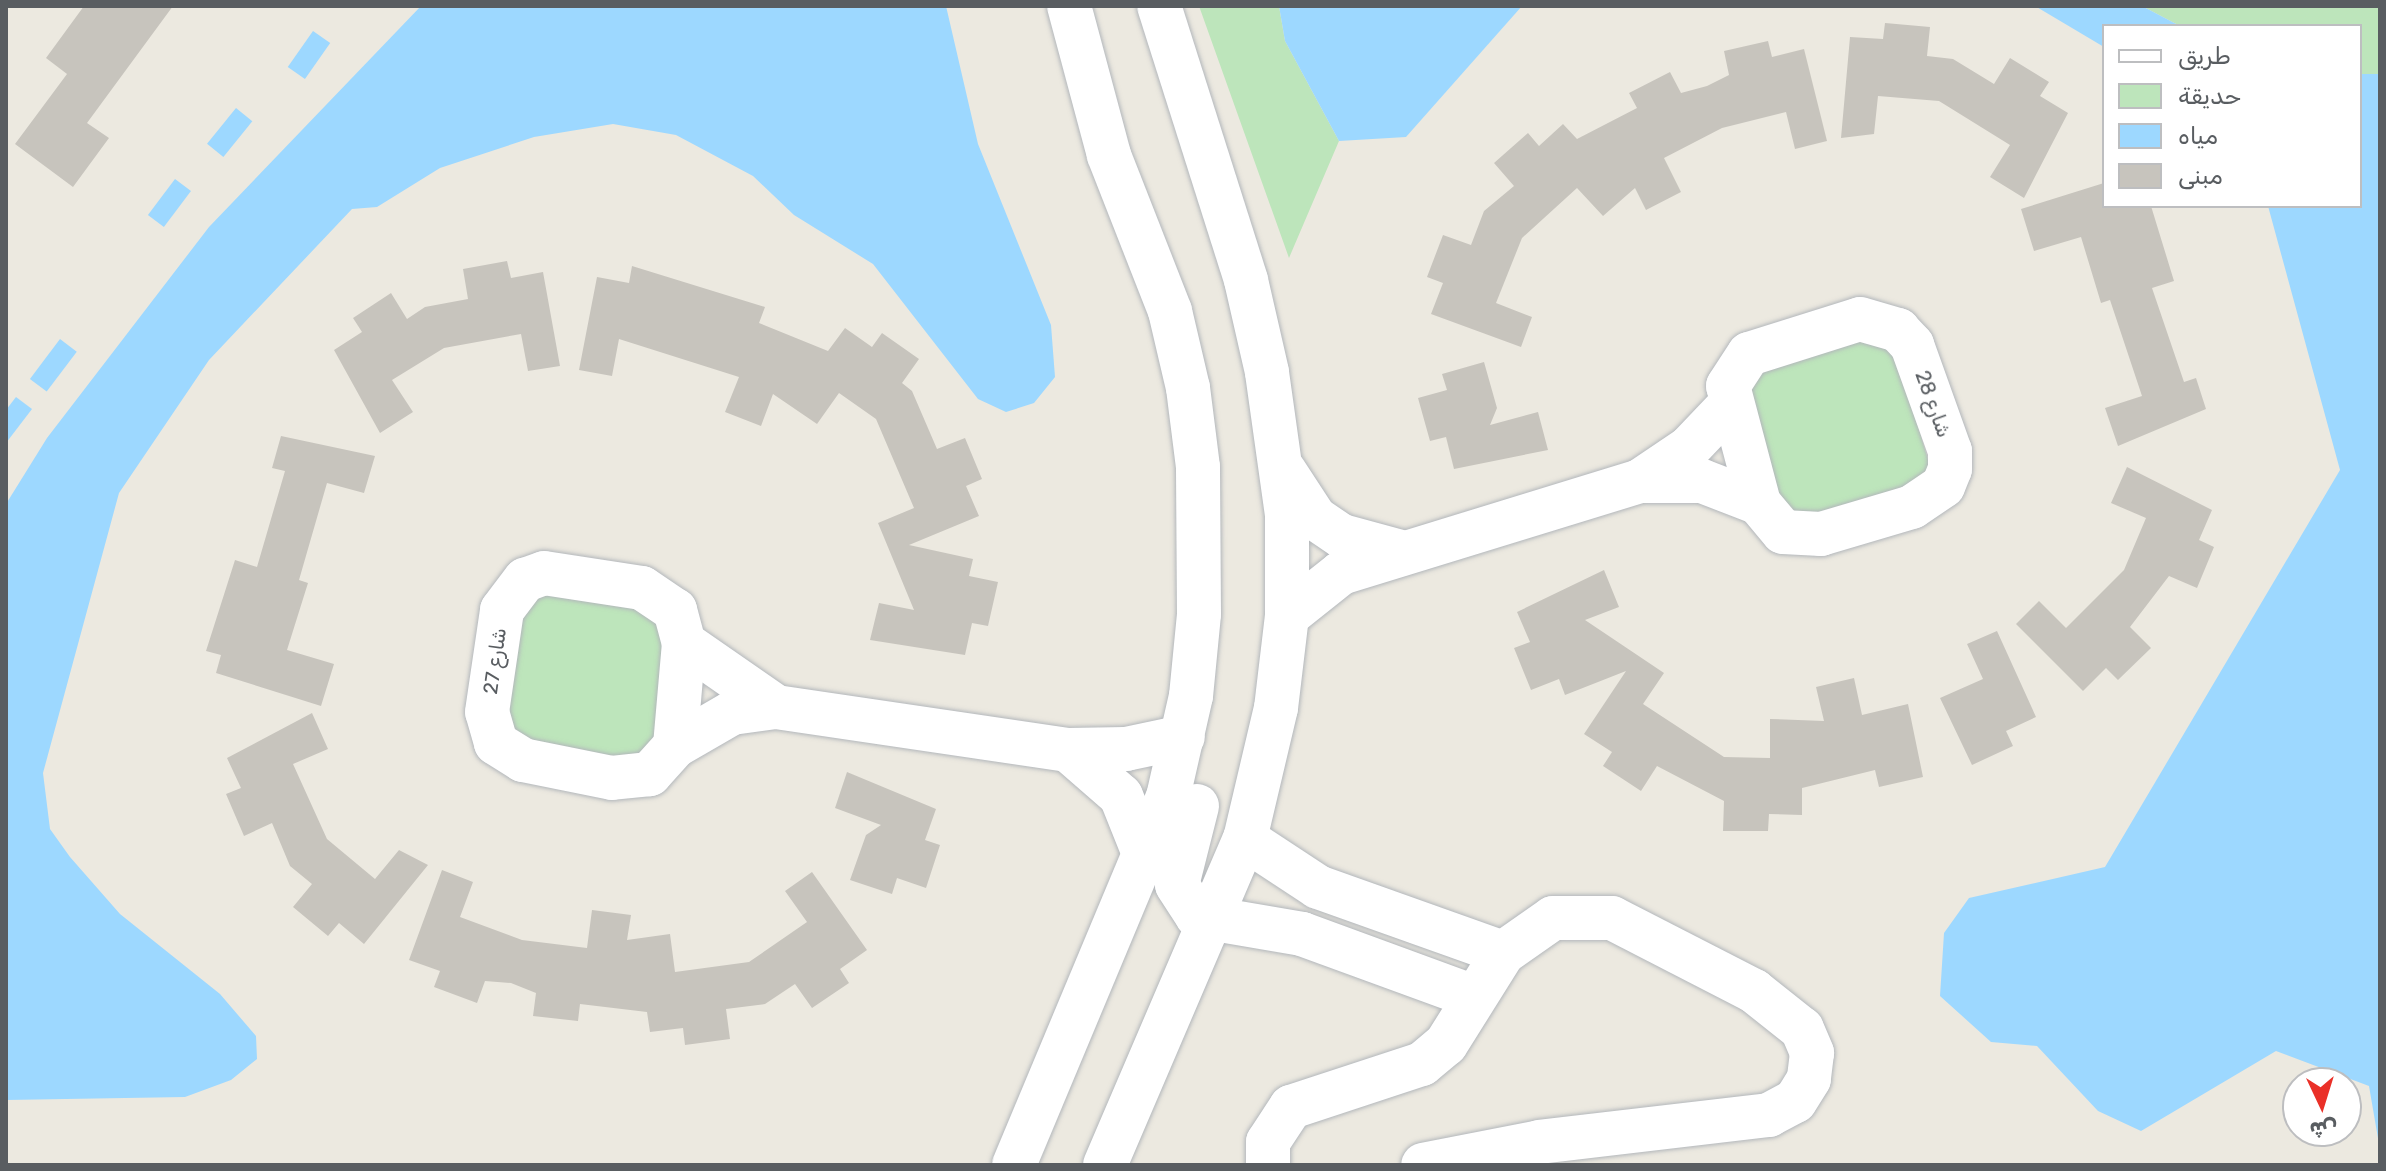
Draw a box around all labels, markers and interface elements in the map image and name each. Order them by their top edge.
legend [2102,24,2362,208]
text: طريق [2178,42,2231,70]
text: حديقة [2178,82,2241,110]
text: مياه [2178,122,2218,150]
text: مبنى [2178,162,2223,190]
street label: شارع 28 [1910,367,1956,441]
street label: شارع 27 [478,626,512,696]
north arrow [2282,1067,2362,1147]
text: ش [2309,1115,2338,1144]

